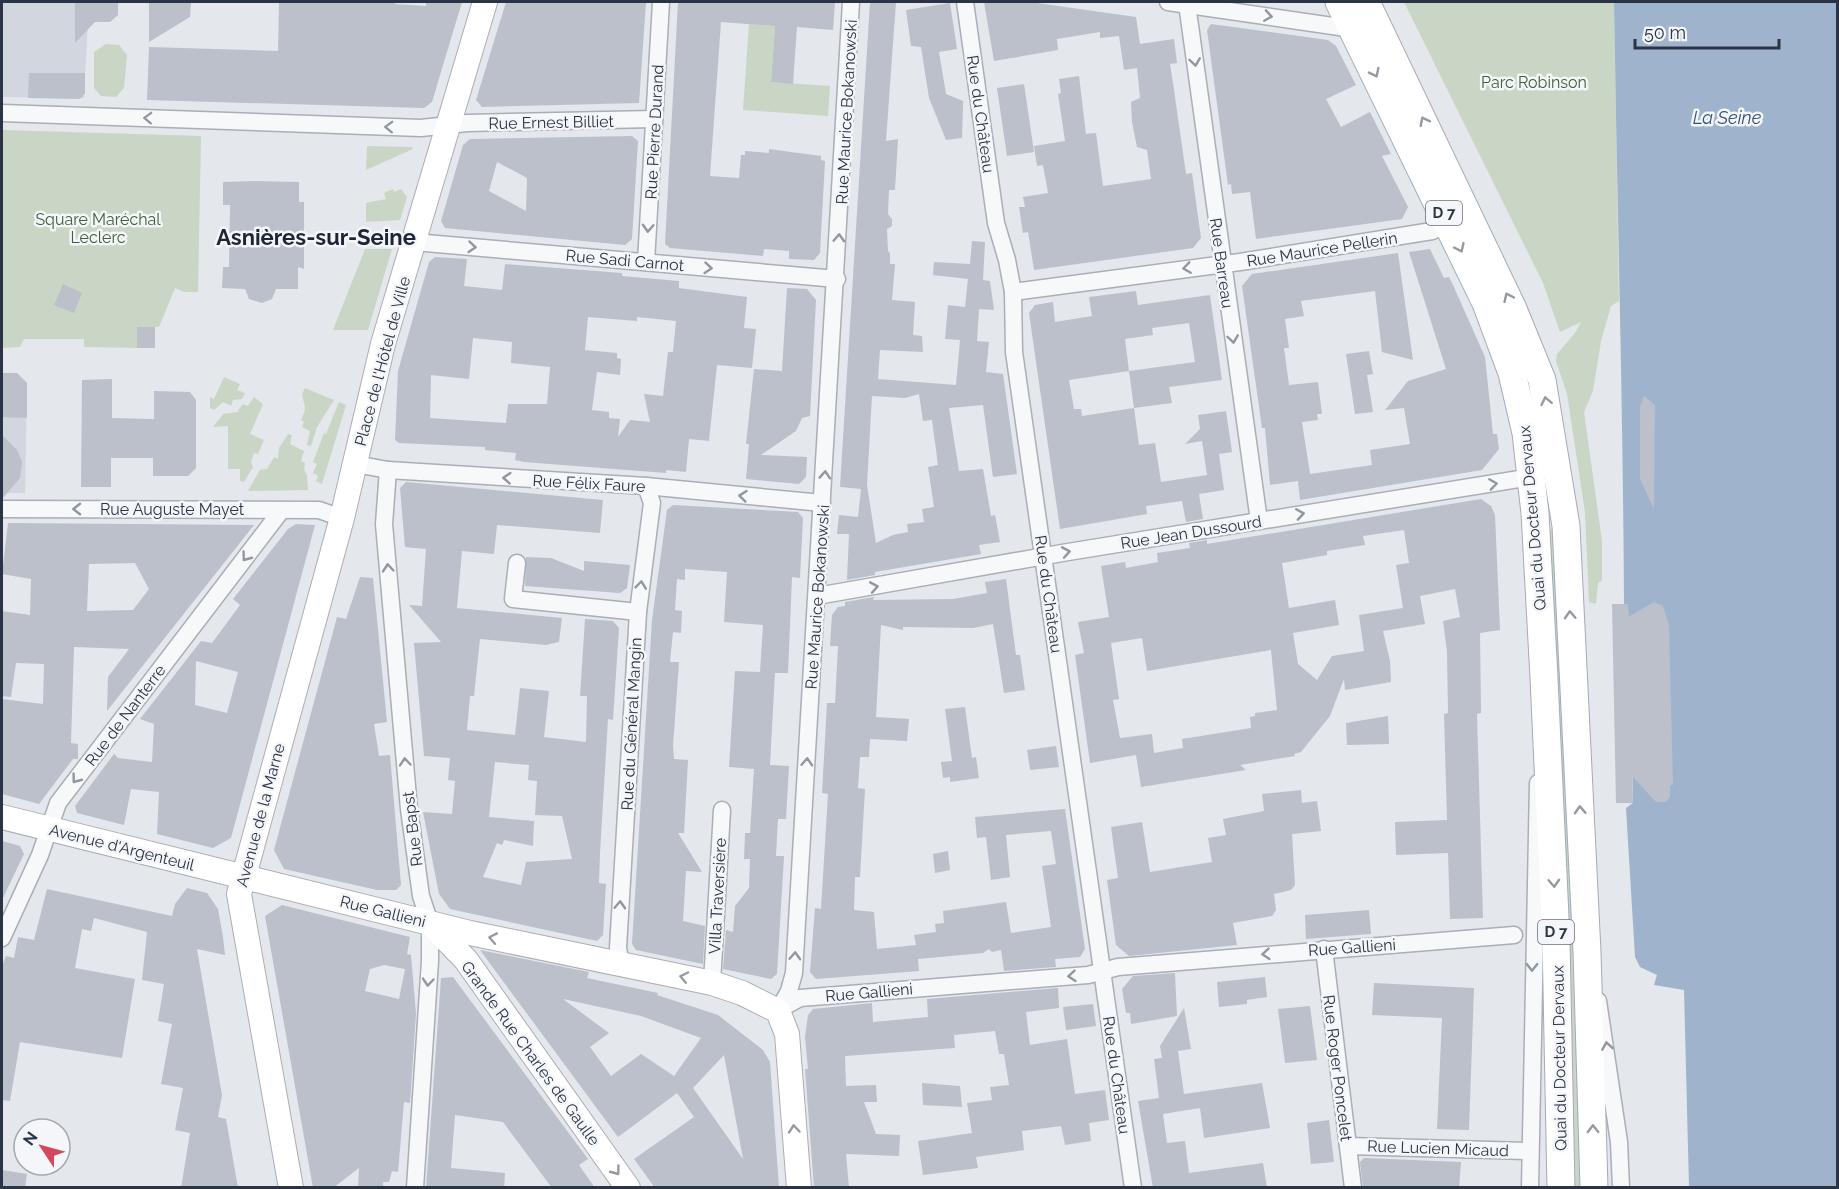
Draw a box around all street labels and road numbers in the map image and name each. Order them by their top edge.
street label: Rue Maurice Bokanowski [832,19,861,205]
street label: Rue du Château [963,54,998,174]
street label: Rue Pierre Durand [641,64,668,200]
street label: Rue Ernest Billiet [488,112,615,133]
road number: D 7 [1426,201,1462,225]
street label: Rue Barreau [1206,217,1237,310]
street label: Rue Maurice Pellerin [1245,228,1399,271]
street label: Rue Sadi Carnot [565,246,686,275]
street label: Place de l'Hôtel de Ville [351,274,414,448]
street label: Quai du Docteur Dervaux [1515,425,1550,611]
street label: Rue Félix Faure [532,471,646,496]
street label: Rue Auguste Mayet [100,500,245,519]
street label: Rue Maurice Bokanowski [802,504,833,690]
street label: Rue Jean Dussourd [1119,512,1263,553]
street label: Rue du Château [1031,534,1066,654]
street label: Rue du Général Mangin [617,637,646,811]
street label: Rue de Nanterre [81,661,170,770]
street label: Avenue de la Marne [232,741,289,889]
street label: Rue Bapst [398,790,427,868]
street label: Avenue d'Argenteuil [47,820,197,875]
street label: Villa Traversière [705,837,730,955]
street label: Rue Gallieni [338,892,428,931]
road number: D 7 [1538,920,1574,944]
street label: Rue Gallieni [1308,935,1397,960]
street label: Grande Rue Charles de Gaulle [457,957,604,1149]
street label: Quai du Docteur Dervaux [1548,965,1571,1151]
street label: Rue Gallieni [824,979,914,1006]
street label: Rue Roger Poncelet [1319,994,1356,1143]
street label: Rue du Château [1099,1015,1134,1135]
street label: Rue Lucien Micaud [1367,1137,1509,1160]

